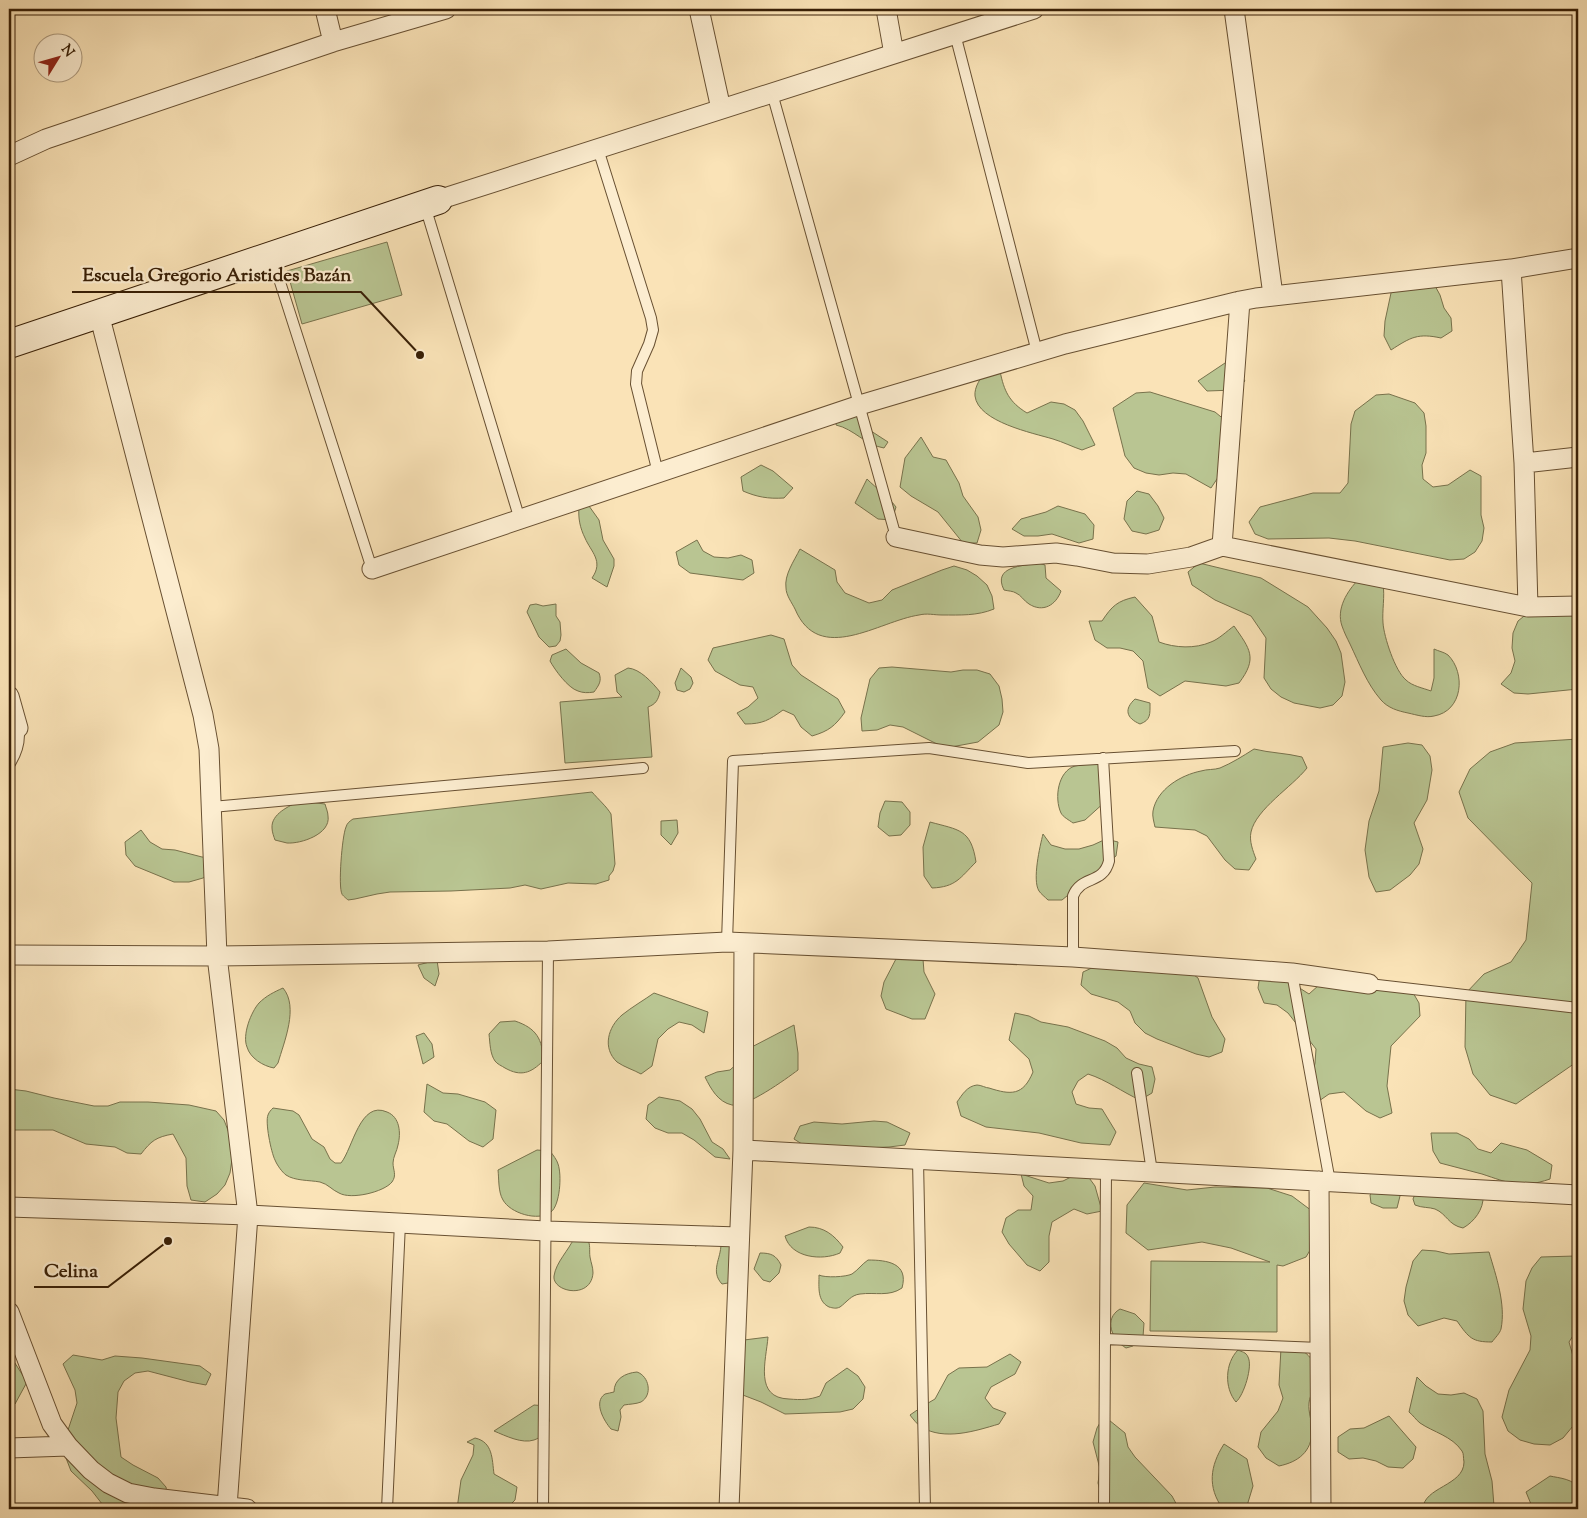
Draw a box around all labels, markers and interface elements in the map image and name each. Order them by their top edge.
north arrow [32,32,82,82]
text: N [55,41,78,62]
callout: Escuela Gregorio Aristides Bazán [72,258,361,292]
text: Escuela Gregorio Aristides Bazán [83,263,352,290]
callout: Celina [34,1253,108,1287]
text: Celina [44,1259,98,1286]

